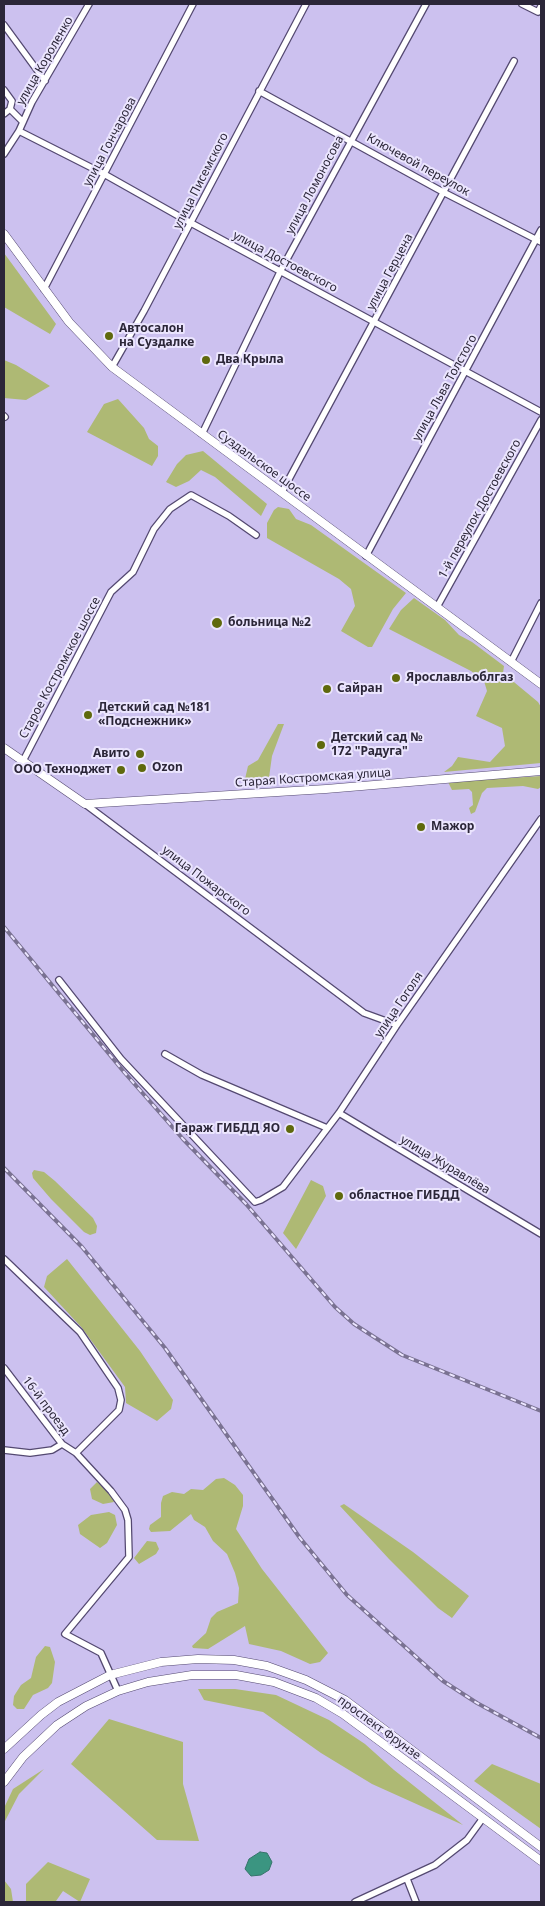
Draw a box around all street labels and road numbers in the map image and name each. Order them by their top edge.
street label: улица Короленко [14,14,76,108]
street label: улица Гончарова [80,95,140,189]
street label: улица Писемского [170,130,232,232]
street label: Ключевой переулок [364,131,472,199]
street label: улица Ломоносова [283,133,347,237]
street label: улица Достоевского [230,228,340,296]
street label: улица Герцена [364,231,416,313]
street label: улица Льва Толстого [410,332,480,444]
street label: Суздальское шоссе [214,427,314,505]
street label: 1-й переулок Достоевского [436,437,524,581]
street label: Старое Костромское шоссе [16,595,104,741]
street label: Старая Костромская улица [235,765,391,791]
street label: улица Пожарского [159,843,253,919]
street label: улица Гоголя [372,969,426,1041]
street label: улица Журавлёва [398,1133,492,1197]
street label: 16-й проезд [19,1374,73,1438]
street label: проспект Фрунзе [335,1693,423,1763]

